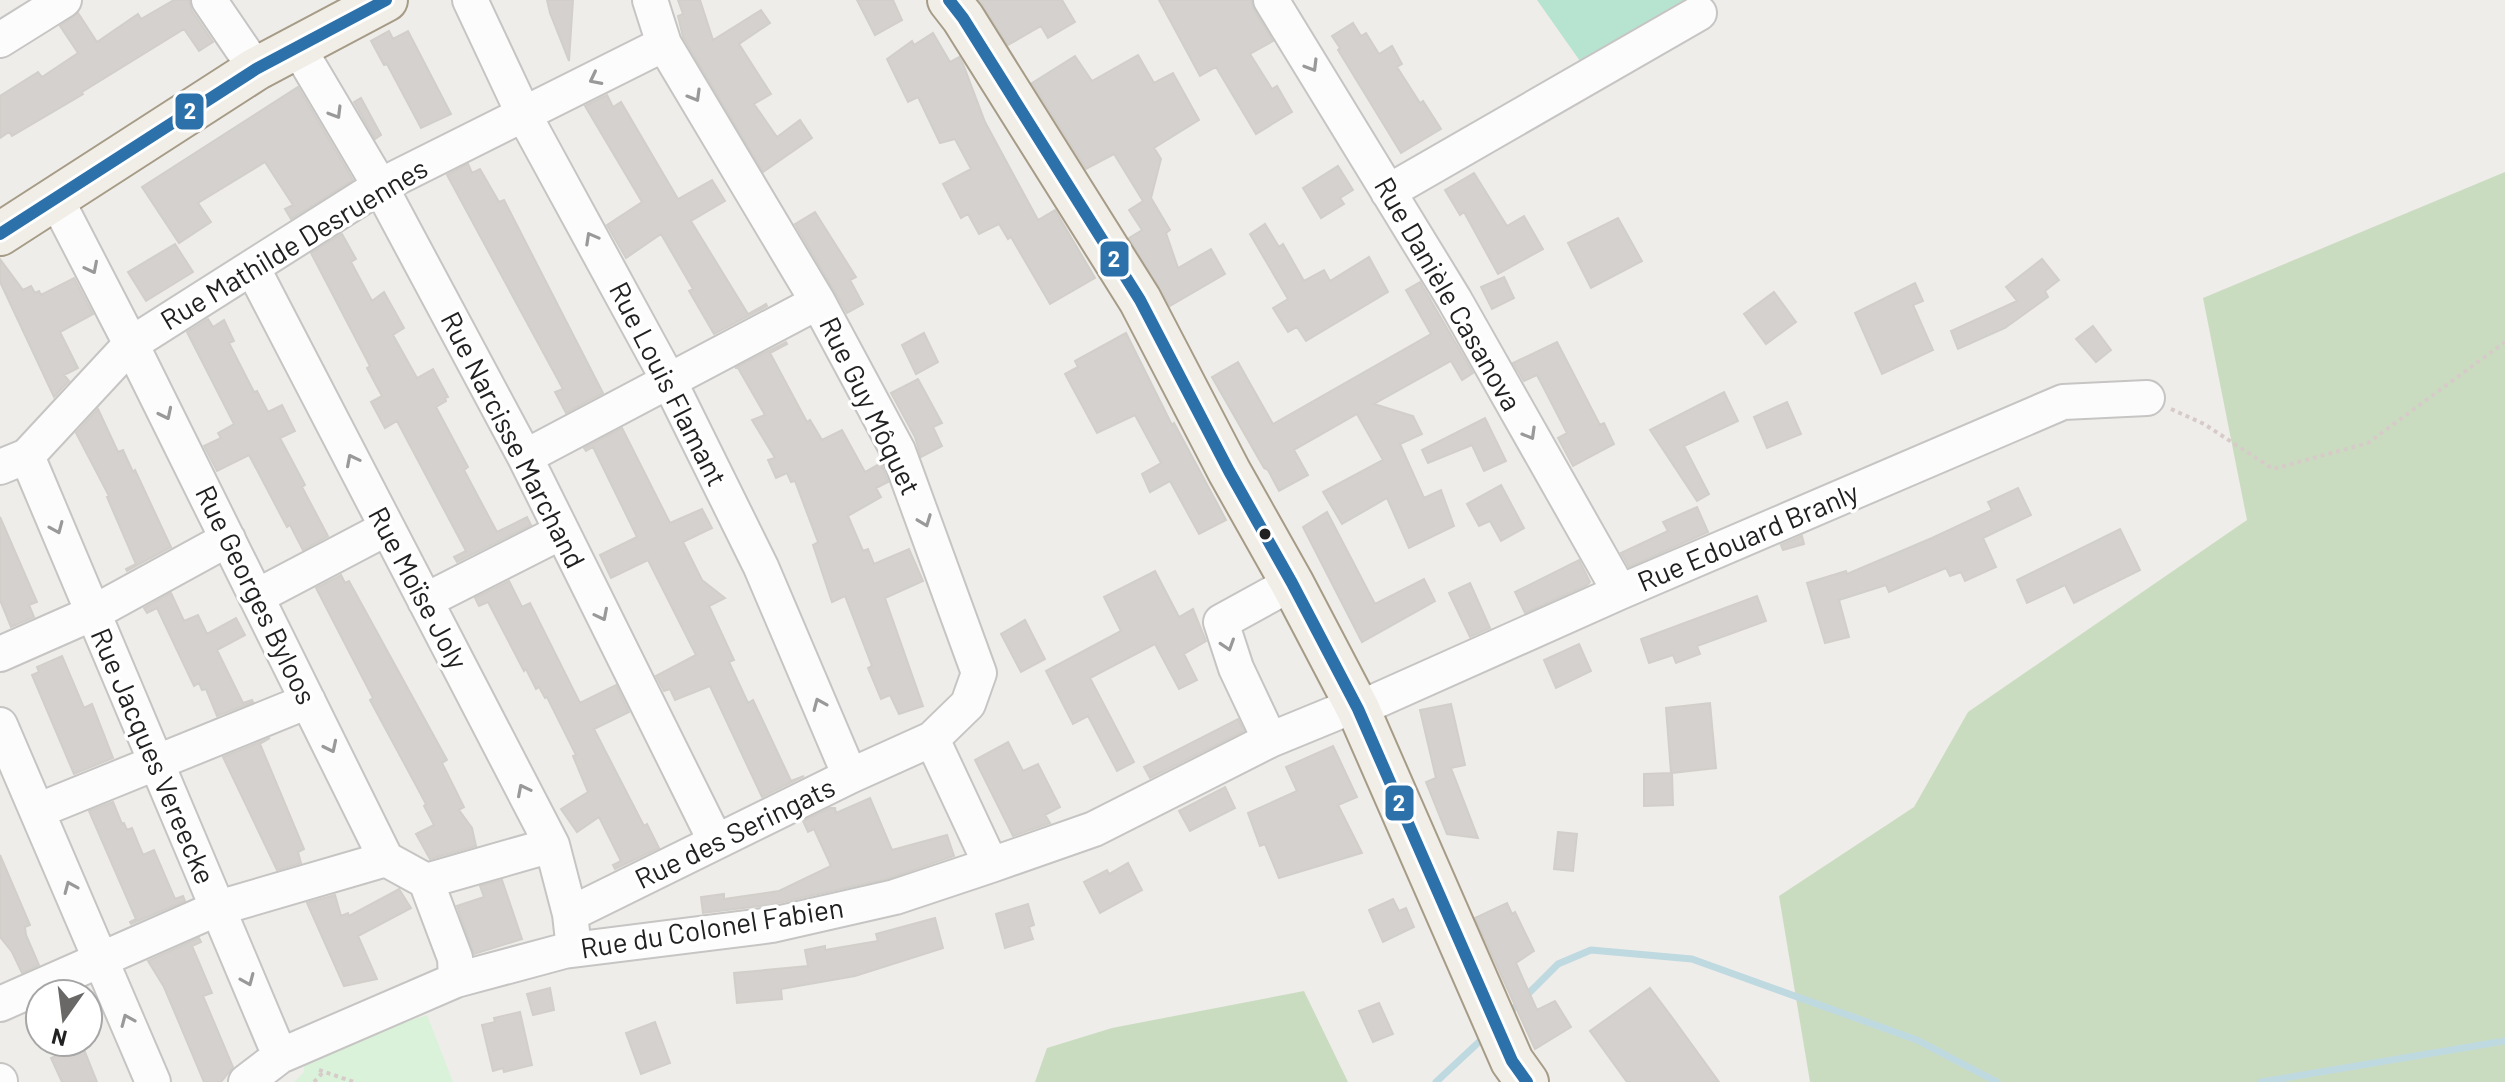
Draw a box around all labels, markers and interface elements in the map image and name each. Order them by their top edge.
one-way arrow [1302,57,1318,72]
one-way arrow [589,69,603,85]
one-way arrow [685,87,701,102]
line badge: 2 [174,92,205,131]
text: 2 [184,97,196,123]
one-way arrow [326,104,342,119]
street label: Rue Mathilde Desruennes [154,150,433,336]
street label: Rue Danièle Casanova [1368,171,1530,416]
one-way arrow [586,232,601,247]
line badge: 2 [1099,240,1130,278]
text: 2 [1108,245,1120,271]
one-way arrow [83,260,98,275]
street label: Rue Louis Flamant [603,276,735,491]
street label: Rue Narcisse Marchand [434,306,593,573]
street label: Rue Guy Môquet [813,311,929,500]
one-way arrow [156,405,172,420]
one-way arrow [1521,426,1536,441]
one-way arrow [346,453,361,468]
street label: Rue Edouard Branly [1632,474,1863,598]
street label: Rue Georges Byloos [189,480,325,710]
street label: Rue Moïse Joly [362,501,476,674]
one-way arrow [915,513,931,527]
one-way arrow [48,520,64,534]
unlabelled marker [1257,526,1273,542]
one-way arrow [592,606,608,621]
street label: Rue Jacques Vereecke [85,622,223,889]
one-way arrow [1219,637,1235,651]
one-way arrow [813,698,829,712]
one-way arrow [321,739,337,754]
street label: Rue des Seringats [629,769,840,895]
one-way arrow [518,783,533,798]
line badge: 2 [1384,784,1415,822]
text: 2 [1393,789,1405,815]
one-way arrow [63,881,79,895]
street label: Rue du Colonel Fabien [578,889,846,965]
one-way arrow [239,972,255,986]
north arrow [24,978,104,1058]
one-way arrow [120,1014,136,1029]
text: N [49,1024,69,1053]

